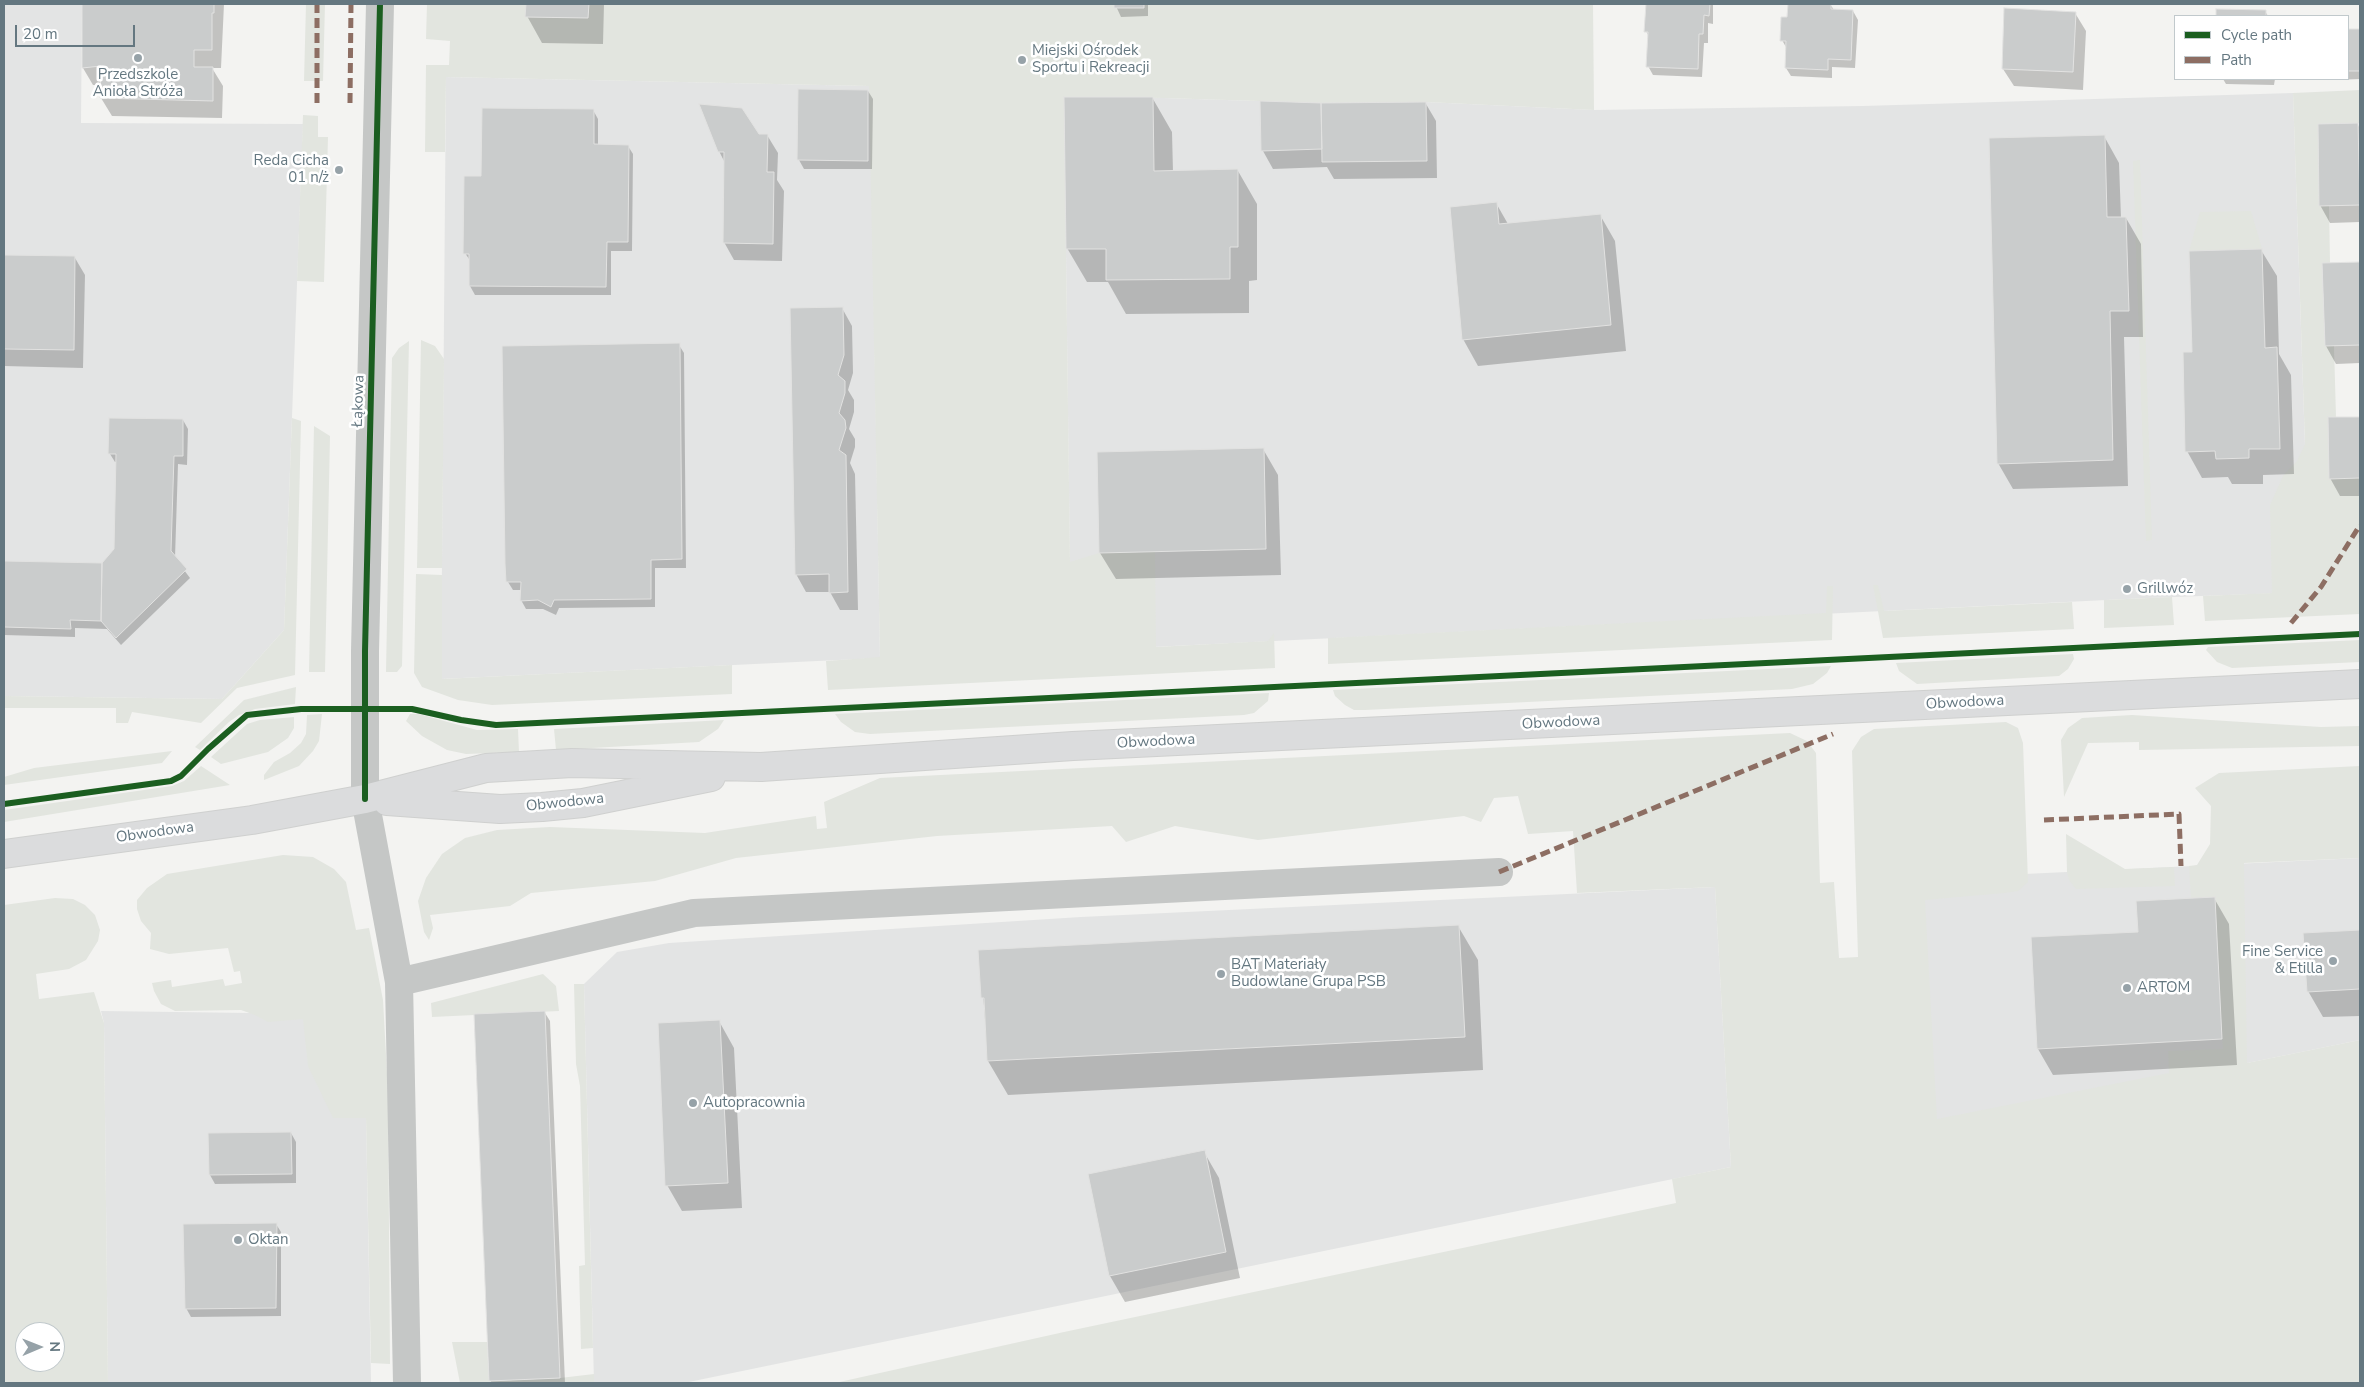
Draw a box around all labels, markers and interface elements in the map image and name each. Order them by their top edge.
scale bar [18,15,138,47]
legend [2174,15,2349,80]
text: 20 m [23,24,58,44]
text: Cycle path [2221,25,2292,45]
place label: Miejski Ośrodek Sportu i Rekreacji [1032,42,1149,77]
text: Path [2221,50,2252,70]
marker: Przedszkole Anioła Stróża [132,52,144,64]
marker: Miejski Ośrodek Sportu i Rekreacji [1016,54,1028,66]
place label: Przedszkole Anioła Stróża [93,66,183,101]
place label: Reda Cicha 01 n/ż [254,152,329,187]
marker: Reda Cicha 01 n/ż [333,164,345,176]
street label: Łąkowa [349,375,369,427]
place label: Grillwóz [2137,580,2193,598]
marker: Grillwóz [2121,583,2133,595]
street label: Obwodowa [1925,692,2005,714]
street label: Obwodowa [1521,712,1601,734]
street label: Obwodowa [1116,731,1196,753]
street label: Obwodowa [525,790,605,816]
street label: Obwodowa [115,819,195,847]
place label: Fine Service & Etilla [2242,943,2323,978]
marker: Fine Service & Etilla [2327,955,2339,967]
place label: BAT Materiały Budowlane Grupa PSB [1231,956,1386,991]
marker: BAT Materiały Budowlane Grupa PSB [1215,968,1227,980]
place label: ARTOM [2137,979,2190,997]
marker: ARTOM [2121,982,2133,994]
place label: Autopracownia [703,1094,805,1112]
marker: Autopracownia [687,1097,699,1109]
place label: Oktan [248,1231,289,1249]
marker: Oktan [232,1234,244,1246]
north arrow [15,1322,65,1372]
text: N [45,1341,64,1352]

